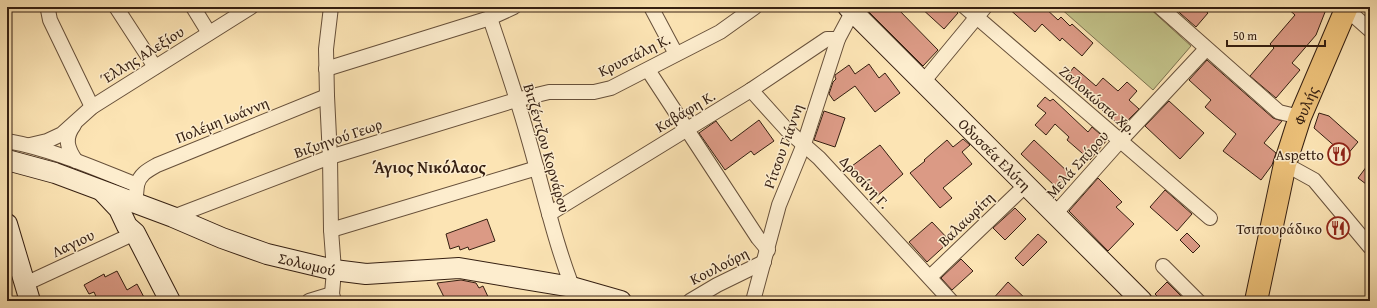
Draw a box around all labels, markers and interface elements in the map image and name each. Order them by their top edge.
street label: Έλλης Αλεξίου [96,21,188,89]
scale bar [1227,22,1325,48]
text: 50 m [1233,27,1257,44]
street label: Κρυστάλη Κ. [594,28,674,82]
street label: Ζαλοκώστα Χρ. [1055,61,1141,139]
street label: Βιτζέντζου Κορνάρου [519,81,576,215]
street label: Φυλής [1288,82,1323,127]
street label: Καβάφη Κ. [651,85,719,137]
street label: Πολέμη Ιωάννη [172,92,272,148]
street label: Ρίτσου Γιάννη [758,101,808,191]
street label: Βιζυηνού Γεωρ [291,113,385,163]
street label: Οδυσσέα Ελύτη [954,113,1036,195]
street label: Μελά Σπύρου [1041,125,1113,203]
restaurant icon: Aspetto [1326,141,1352,167]
place label: Aspetto [1276,144,1324,165]
street label: Δροσίνη Γ. [835,151,895,213]
district label: Άγιος Νικόλαος [372,155,486,179]
street label: Βαλαωρίτη [933,187,999,251]
restaurant icon: Τσιπουράδικο [1325,215,1351,241]
place label: Τσιπουράδικο [1236,218,1322,239]
street label: Λαγιου [48,224,98,262]
street label: Κουλούρη [686,242,752,290]
street label: Σολωμού [276,247,338,281]

